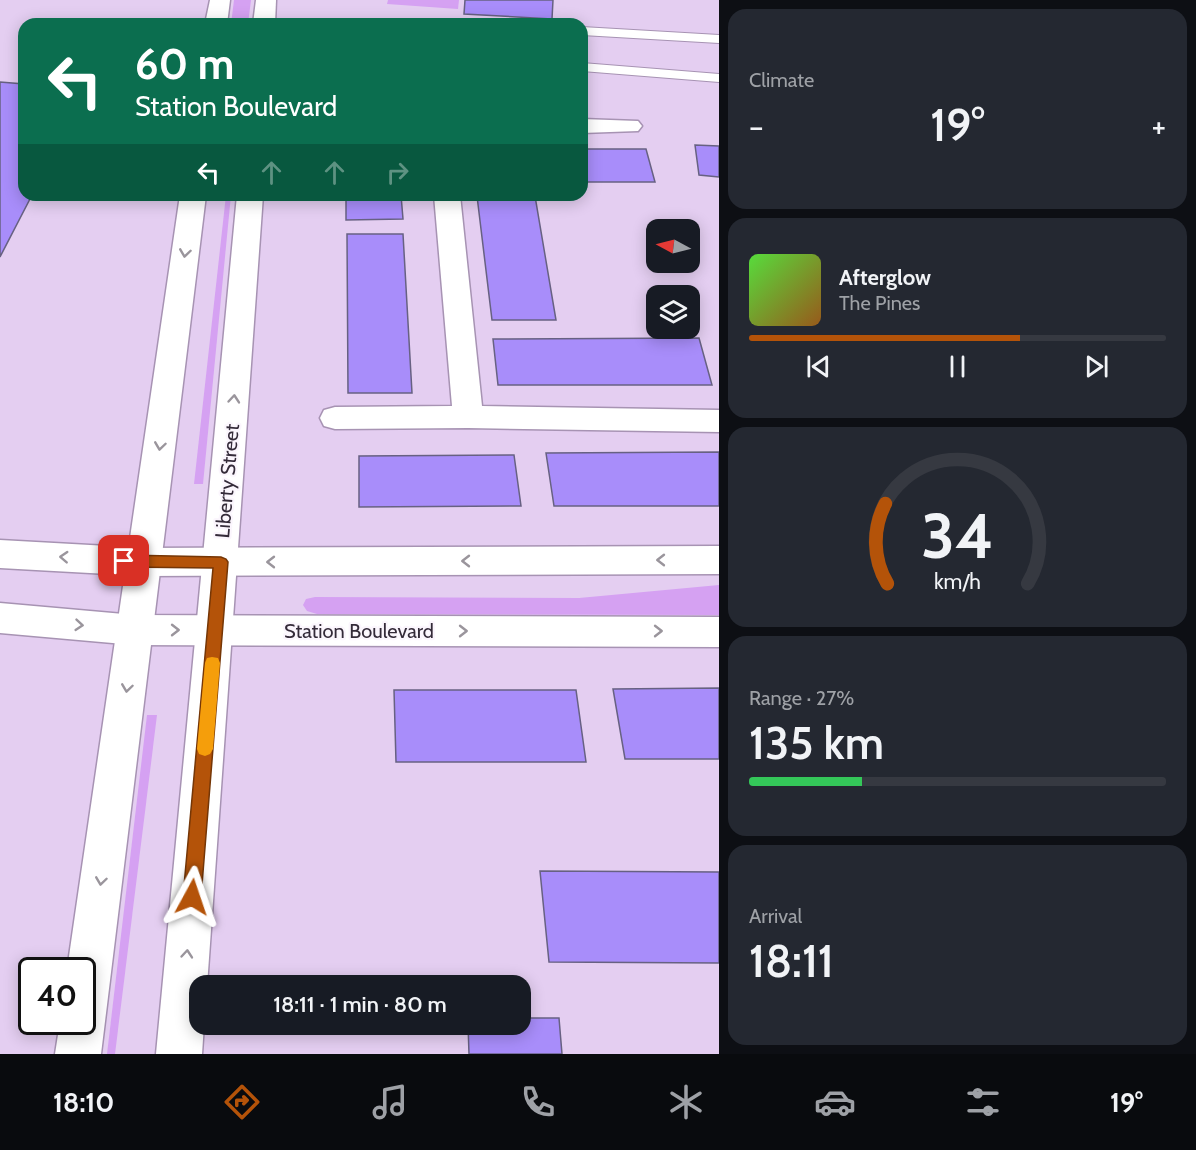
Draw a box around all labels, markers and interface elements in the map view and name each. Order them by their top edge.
text: 60 m [135,38,234,90]
icon: left [36,42,114,120]
text: Climate [749,68,814,92]
text: Station Boulevard [135,90,337,123]
text: 19° [930,98,985,152]
text: − [749,106,764,146]
text: + [1151,106,1166,146]
icon: left [192,156,225,189]
icon: ahead [255,156,288,189]
icon: ahead [318,156,351,189]
icon: right [381,156,414,189]
north arrow [646,219,700,273]
map controls [646,219,700,339]
one-way arrow [180,248,192,258]
text: Afterglow [839,264,931,291]
button: layers [646,285,700,339]
text: The Pines [839,291,920,315]
icon: previous [802,350,835,383]
icon: pause [941,350,974,383]
icon: next [1080,350,1113,383]
one-way arrow [227,395,240,404]
street label: Liberty Street [210,423,244,539]
one-way arrow [154,442,166,451]
text: 34 [921,498,994,574]
pin [98,535,149,586]
icon: arrive [107,544,140,577]
one-way arrow [60,551,69,564]
one-way arrow [656,554,665,566]
one-way arrow [461,555,470,567]
one-way arrow [266,556,275,568]
text: km/h [934,568,981,594]
one-way arrow [75,619,84,632]
street label: Station Boulevard [284,619,434,643]
one-way arrow [171,624,180,636]
one-way arrow [458,625,467,637]
one-way arrow [653,625,662,637]
one-way arrow [122,683,134,693]
text: Range · 27% [749,686,854,710]
text: 135 km [749,716,884,770]
position arrow [160,865,224,929]
one-way arrow [95,877,108,886]
text: Arrival [749,904,802,928]
text: 18:11 [749,934,834,988]
one-way arrow [180,949,193,958]
speed limit sign: 40 [18,957,96,1035]
text: 18:11 · 1 min · 80 m [273,991,447,1018]
icon: directions [221,1081,263,1123]
icon: music [369,1081,411,1123]
icon: phone [517,1081,559,1123]
icon: climate [665,1081,707,1123]
icon: car [814,1081,856,1123]
icon: filters [962,1081,1004,1123]
text: 18:10 [53,1086,114,1119]
text: 19° [1110,1086,1143,1119]

